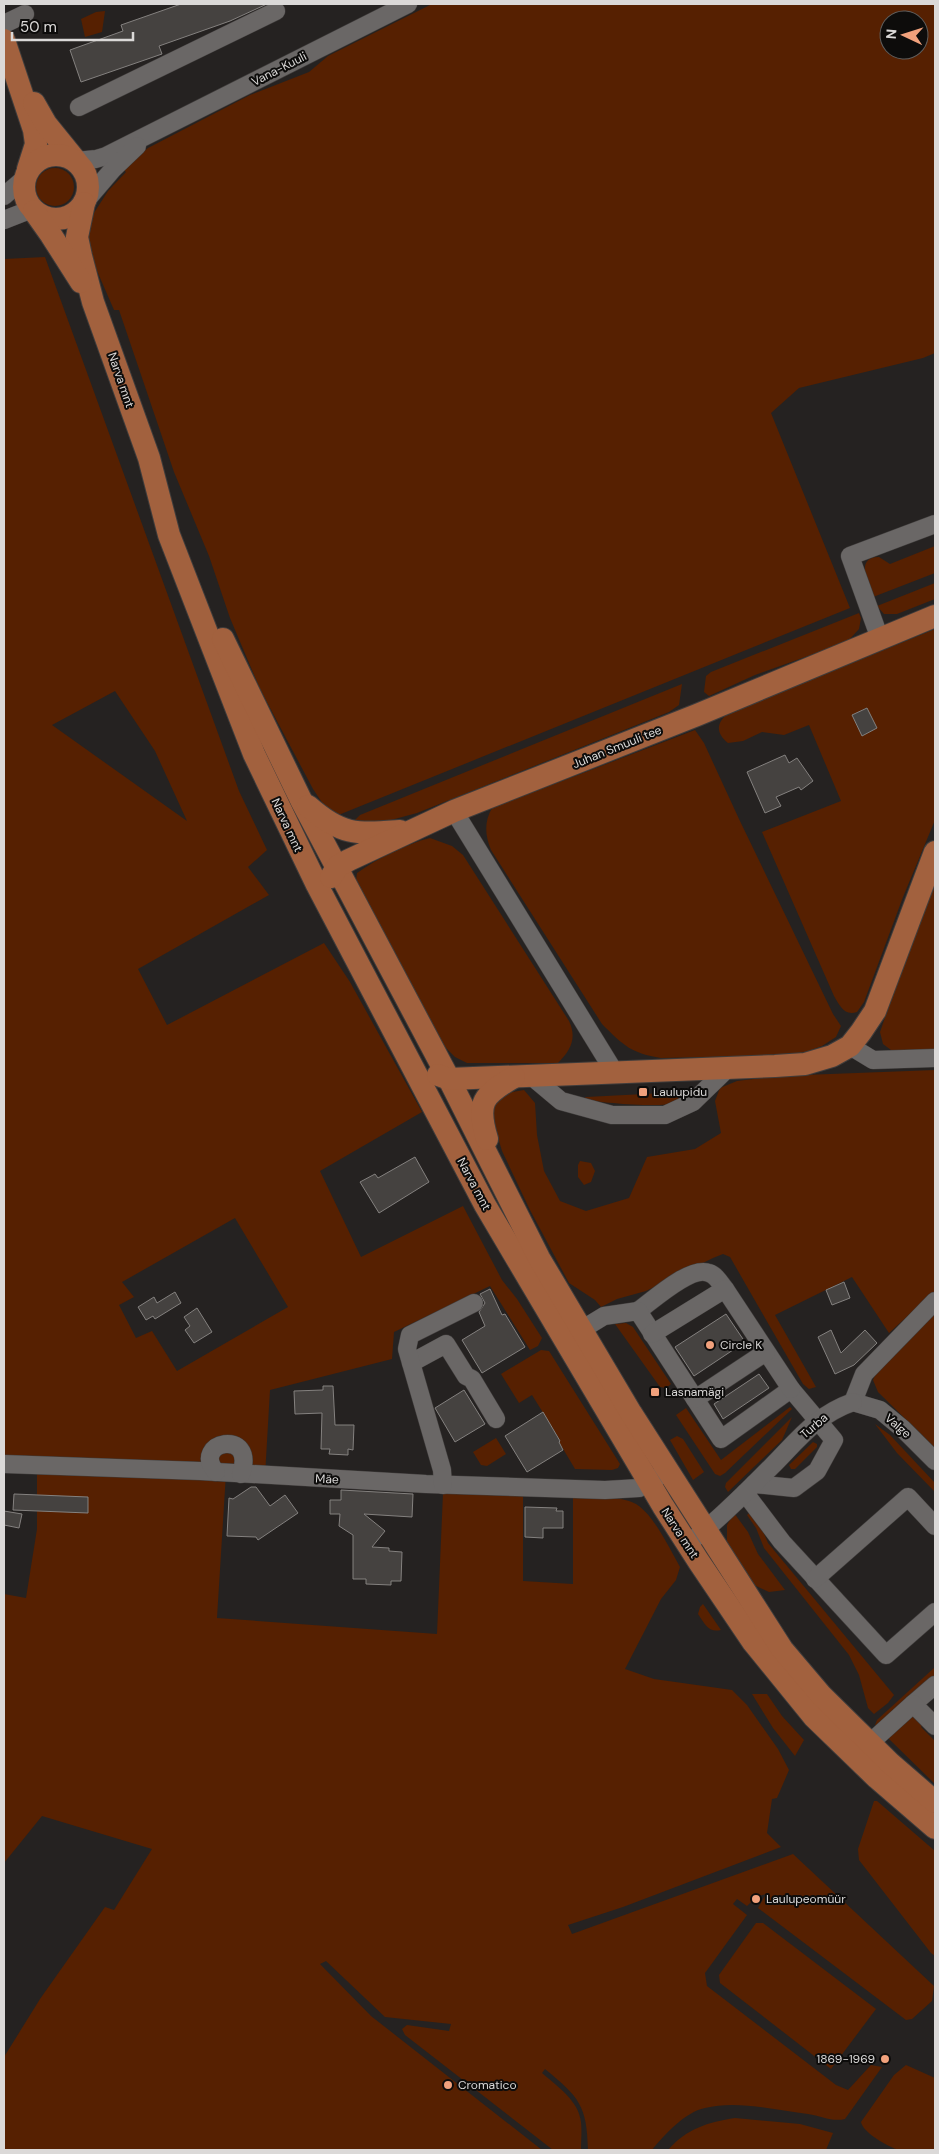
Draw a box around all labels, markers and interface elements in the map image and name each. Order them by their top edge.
scale bar [12,10,134,42]
north arrow [879,10,929,60]
text: 50 m [20,17,57,37]
text: N [882,28,900,40]
street label: Vana-Kuuli [249,48,309,90]
street label: Narva mnt [104,350,138,410]
street label: Juhan Smuuli tee [570,722,664,772]
street label: Narva mnt [268,796,306,855]
place label: Laulupidu [653,1084,707,1100]
marker: Laulupidu [637,1086,649,1098]
street label: Narva mnt [453,1155,495,1213]
place label: Circle K [720,1337,762,1353]
marker: Circle K [704,1339,716,1351]
place label: Lasnamägi [665,1384,724,1400]
marker: Lasnamägi [649,1386,661,1398]
street label: Turba [797,1410,831,1442]
street label: Valge [881,1410,915,1442]
street label: Mäe [315,1470,339,1488]
street label: Narva mnt [658,1505,702,1562]
place label: Laulupeomüür [766,1891,846,1907]
marker: Laulupeomüür [750,1893,762,1905]
place label: 1869-1969 [817,2051,875,2067]
marker: 1869-1969 [879,2053,891,2065]
place label: Cromatico [458,2077,517,2093]
marker: Cromatico [442,2079,454,2091]

